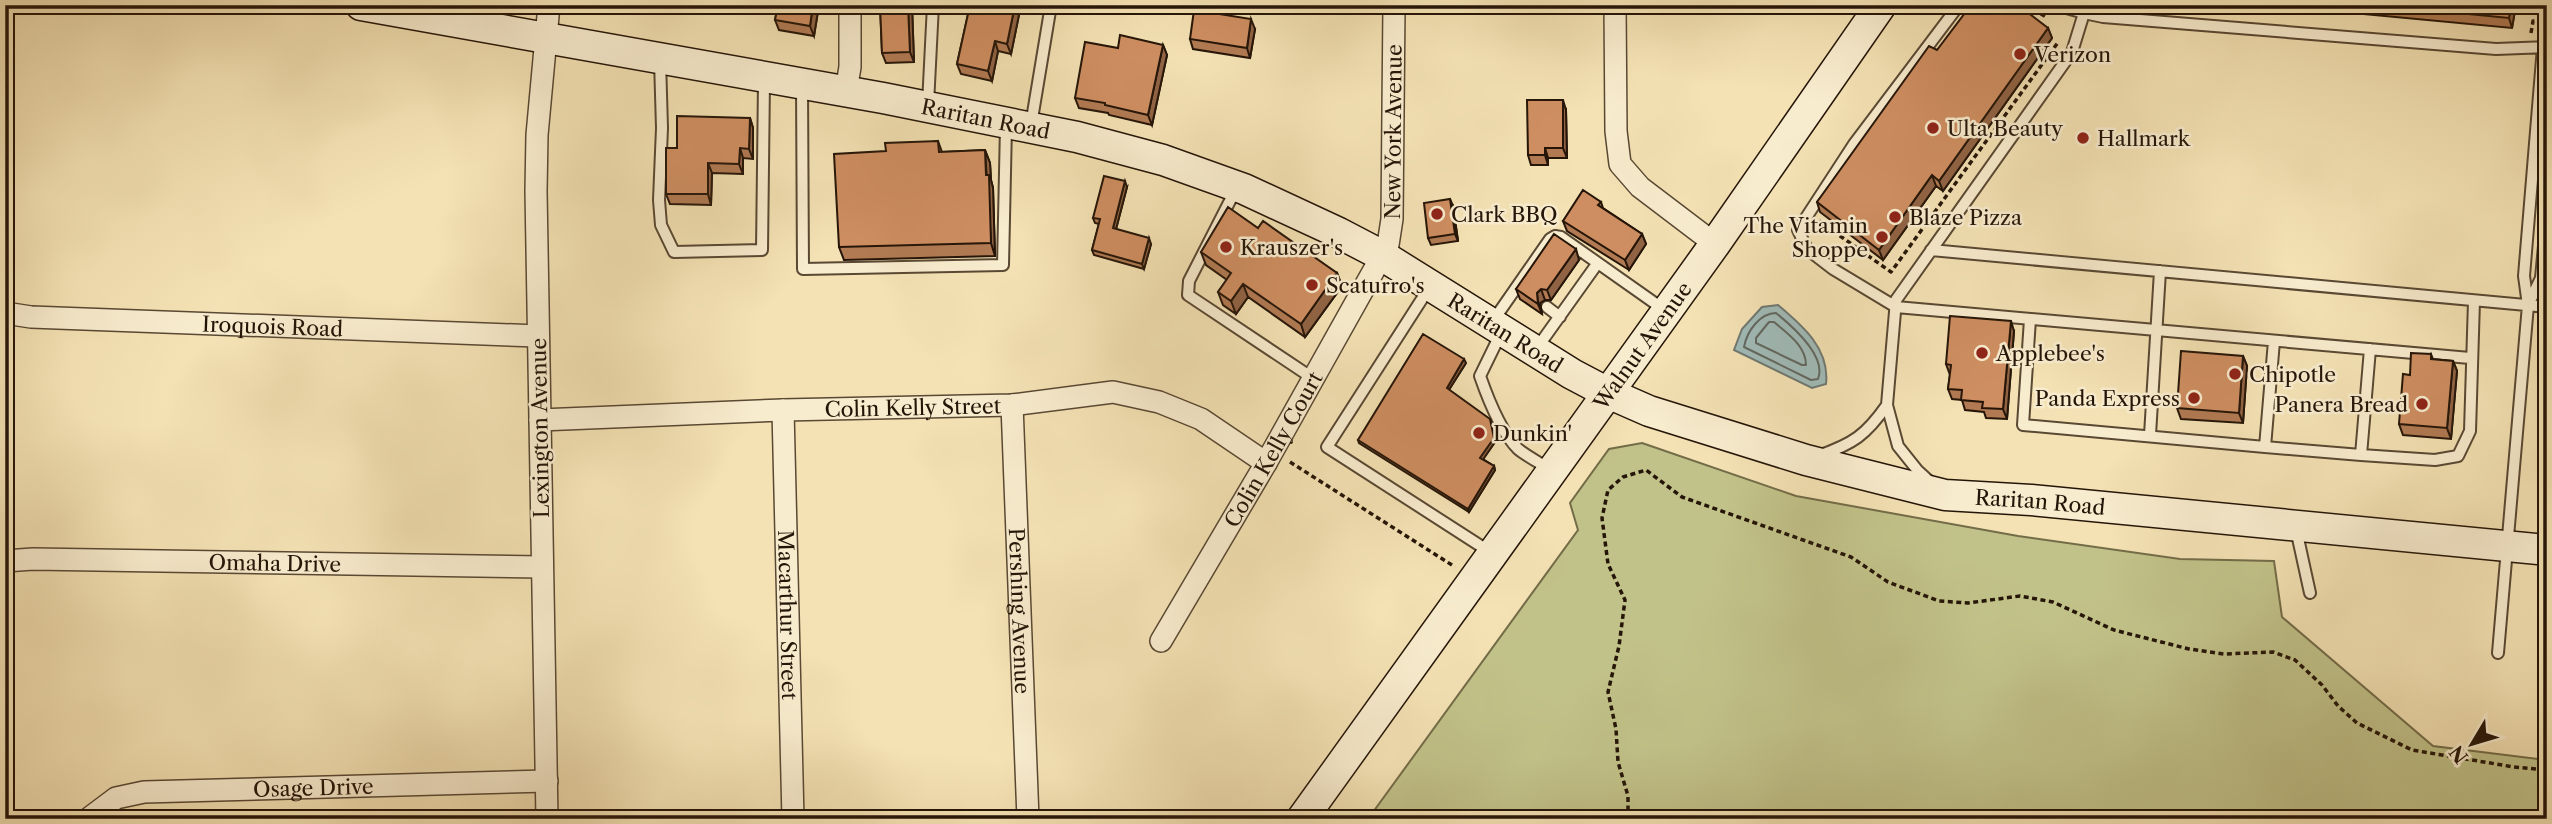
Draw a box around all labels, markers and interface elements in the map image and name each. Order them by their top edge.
place label: Verizon [2033,42,2111,67]
street label: New York Avenue [1379,44,1406,220]
marker: Verizon [2012,46,2028,62]
street label: Raritan Road [919,93,1053,144]
place label: Ulta Beauty [1947,116,2063,141]
marker: Ulta Beauty [1925,120,1941,136]
place label: Hallmark [2097,126,2191,151]
marker: Hallmark [2075,130,2091,146]
place label: Clark BBQ [1451,202,1557,227]
place label: Blaze Pizza [1909,205,2023,230]
marker: Clark BBQ [1429,206,1445,222]
marker: Blaze Pizza [1887,209,1903,225]
place label: The Vitamin Shoppe [1743,213,1868,262]
marker: The Vitamin Shoppe [1874,229,1890,245]
place label: Krauszer's [1240,235,1343,260]
marker: Krauszer's [1218,239,1234,255]
place label: Scaturro's [1326,273,1425,298]
marker: Scaturro's [1304,277,1320,293]
street label: Walnut Avenue [1587,277,1696,415]
street label: Raritan Road [1443,287,1568,378]
street label: Iroquois Road [202,311,344,341]
street label: Lexington Avenue [526,338,554,518]
place label: Applebee's [1995,341,2105,366]
marker: Applebee's [1974,345,1990,361]
place label: Chipotle [2249,362,2336,387]
marker: Chipotle [2227,366,2243,382]
street label: Colin Kelly Court [1218,367,1327,532]
place label: Panda Express [2035,386,2180,411]
marker: Panda Express [2186,390,2202,406]
place label: Panera Bread [2274,392,2408,417]
street label: Colin Kelly Street [824,393,1002,422]
marker: Panera Bread [2414,396,2430,412]
place label: Dunkin' [1493,421,1572,446]
marker: Dunkin' [1471,425,1487,441]
street label: Raritan Road [1974,484,2107,520]
street label: Pershing Avenue [1004,527,1036,694]
street label: Macarthur Street [773,530,803,701]
street label: Omaha Drive [209,549,341,576]
north arrow [2436,708,2506,778]
text: N [2445,741,2473,768]
street label: Osage Drive [253,773,374,802]

